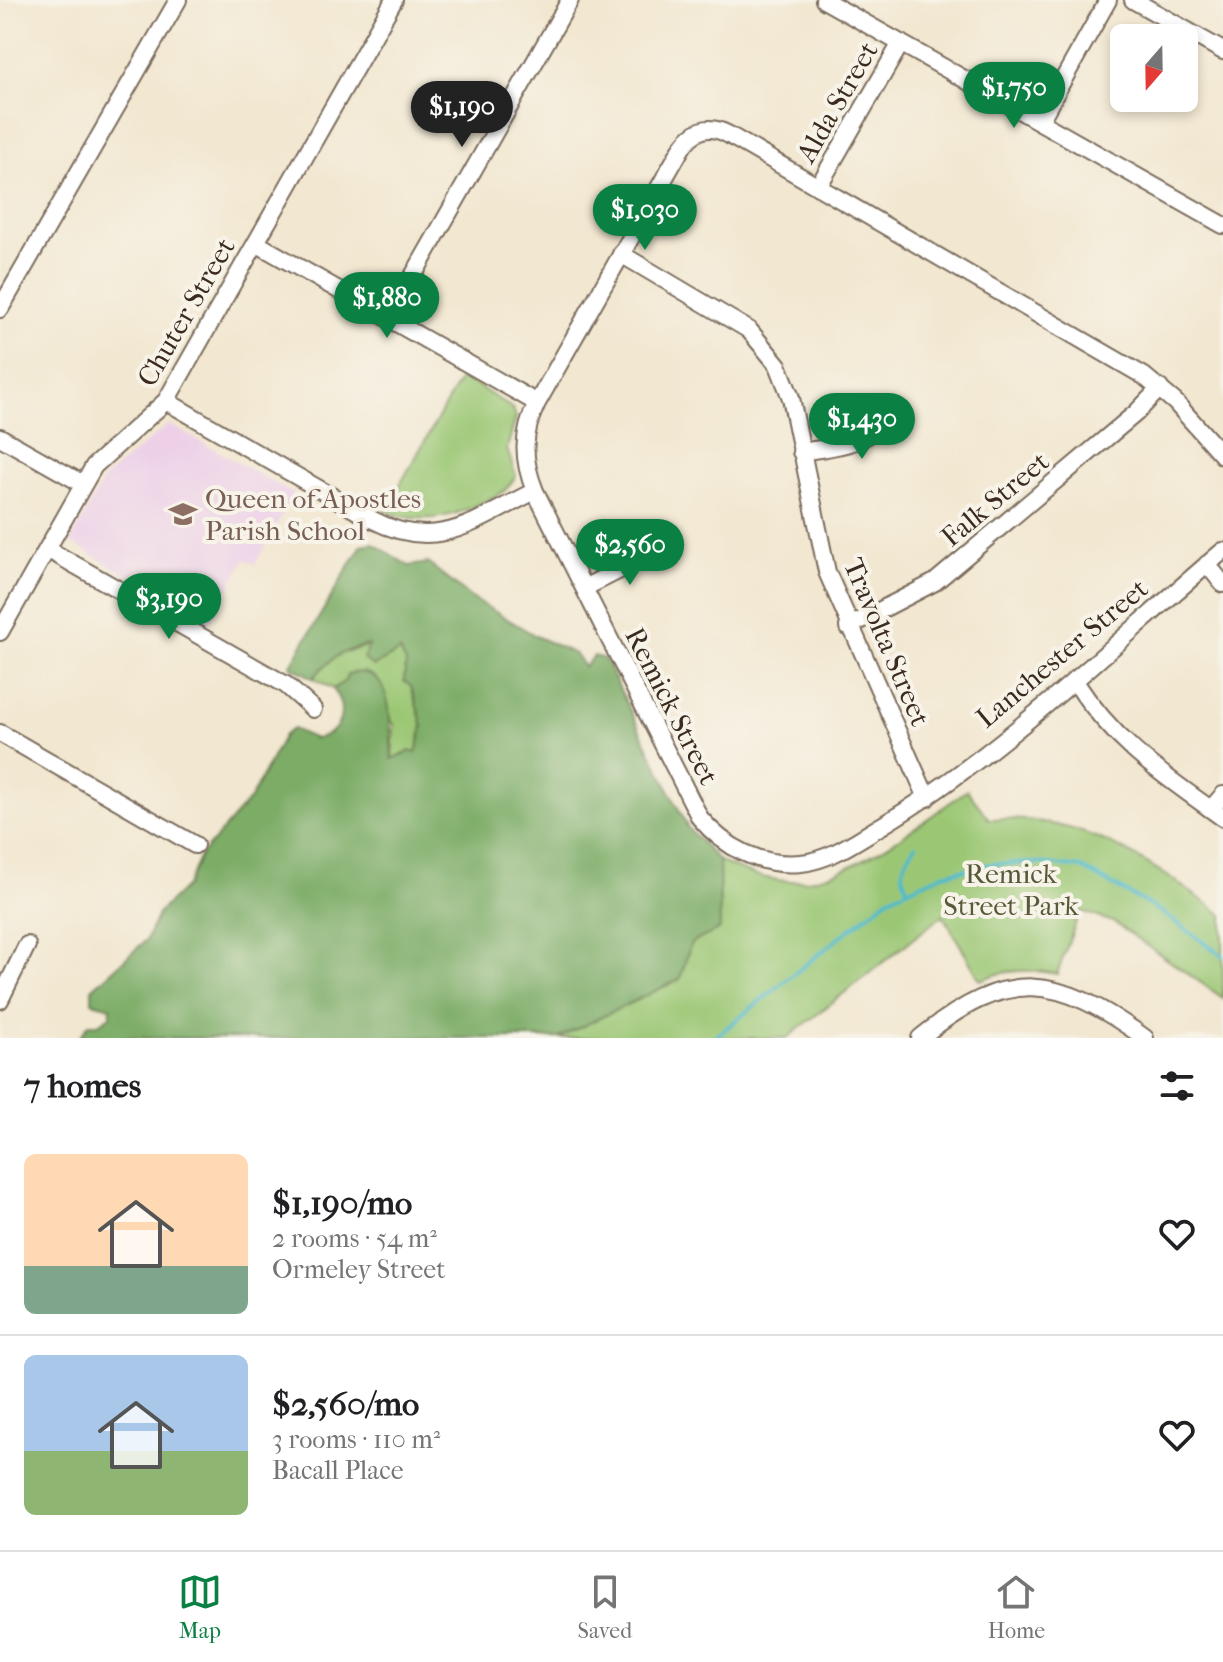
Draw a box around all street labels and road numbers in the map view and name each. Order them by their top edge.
street label: Alda Street [789,36,885,169]
street label: Chuter Street [130,232,242,392]
street label: Falk Street [935,445,1055,553]
street label: Travolta Street [837,553,937,731]
street label: Lanchester Street [970,572,1154,734]
street label: Remick Street [618,622,726,790]

